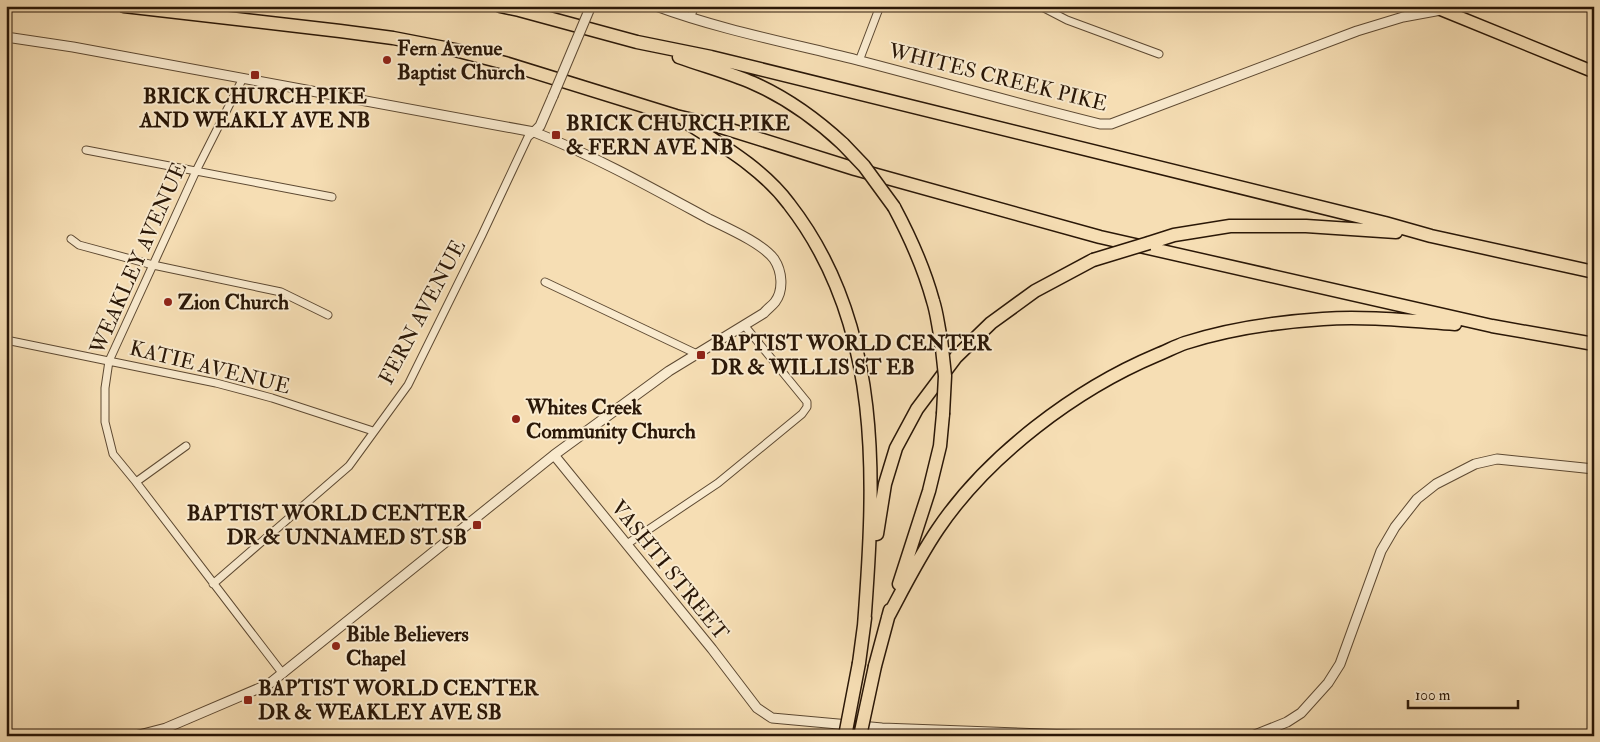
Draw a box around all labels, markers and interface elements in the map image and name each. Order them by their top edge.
place label: Fern Avenue Baptist Church [397,35,525,86]
street label: WHITES CREEK PIKE [885,37,1110,118]
marker: Fern Avenue Baptist Church [381,54,393,66]
marker: BRICK CHURCH PIKE AND WEAKLY AVE NB [249,69,261,81]
place label: BRICK CHURCH PIKE AND WEAKLY AVE NB [139,83,370,134]
place label: BRICK CHURCH PIKE & FERN AVE NB [566,110,790,161]
marker: BRICK CHURCH PIKE & FERN AVE NB [550,129,562,141]
street label: WEAKLEY AVENUE [84,158,193,359]
street label: FERN AVENUE [373,235,472,389]
place label: Zion Church [178,289,289,316]
marker: Zion Church [162,296,174,308]
place label: BAPTIST WORLD CENTER DR & WILLIS ST EB [711,330,992,381]
street label: KATIE AVENUE [127,334,293,400]
marker: BAPTIST WORLD CENTER DR & WILLIS ST EB [695,349,707,361]
place label: Whites Creek Community Church [525,394,696,445]
marker: Whites Creek Community Church [510,413,522,425]
street label: VASHTI STREET [605,495,735,646]
place label: BAPTIST WORLD CENTER DR & UNNAMED ST SB [187,500,468,551]
marker: BAPTIST WORLD CENTER DR & UNNAMED ST SB [471,519,483,531]
place label: Bible Believers Chapel [346,621,469,672]
marker: Bible Believers Chapel [330,640,342,652]
place label: BAPTIST WORLD CENTER DR & WEAKLEY AVE SB [258,675,539,726]
scale bar [1408,677,1518,709]
text: 100 m [1415,686,1451,705]
marker: BAPTIST WORLD CENTER DR & WEAKLEY AVE SB [242,694,254,706]

